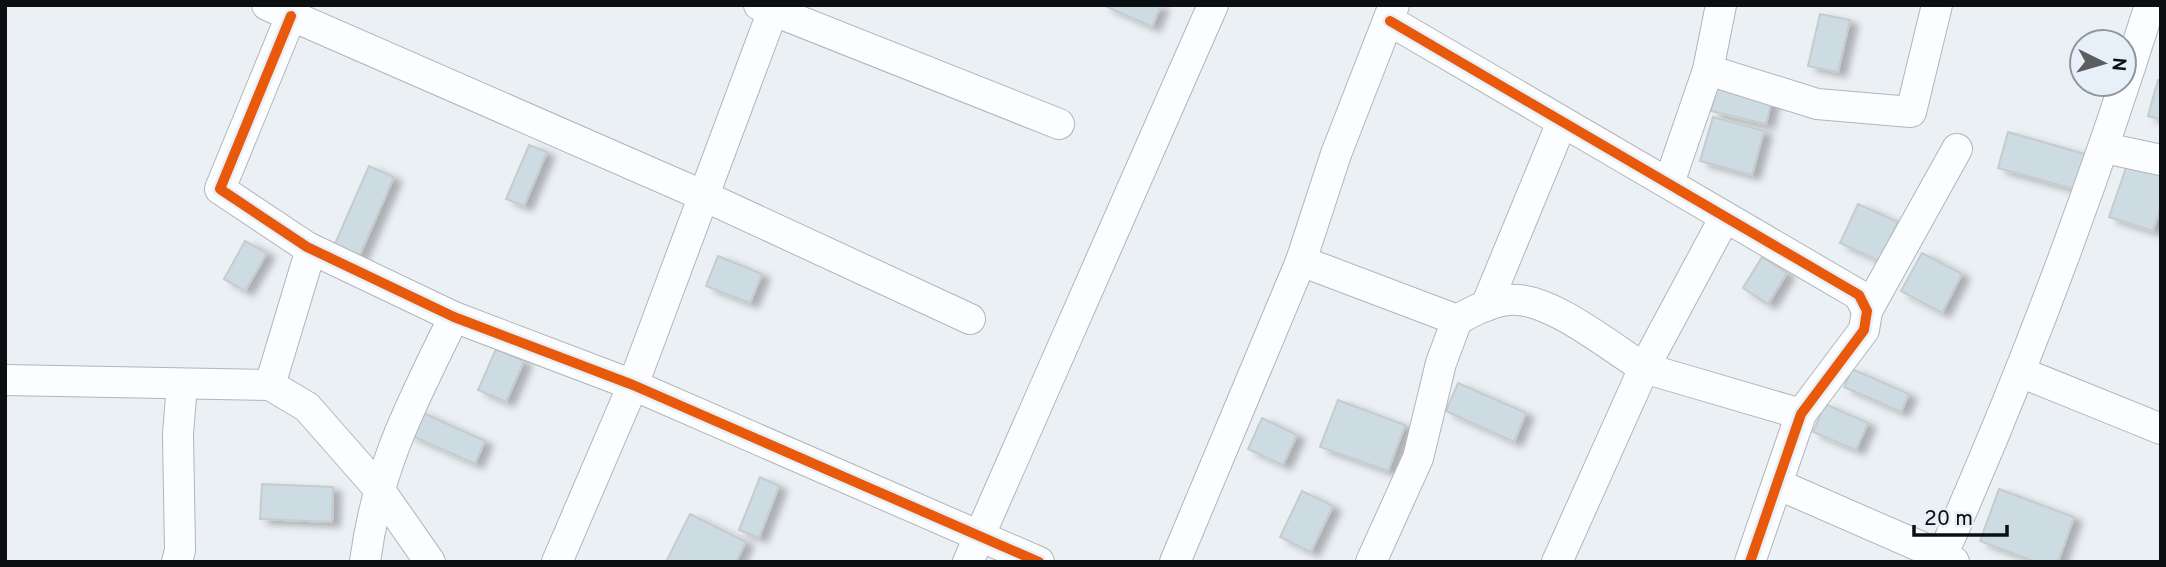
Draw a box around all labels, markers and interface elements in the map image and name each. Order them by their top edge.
north arrow [2068,28,2138,98]
text: N [2105,56,2130,72]
scale bar [1914,494,2007,538]
text: 20 m [1924,506,1973,533]

